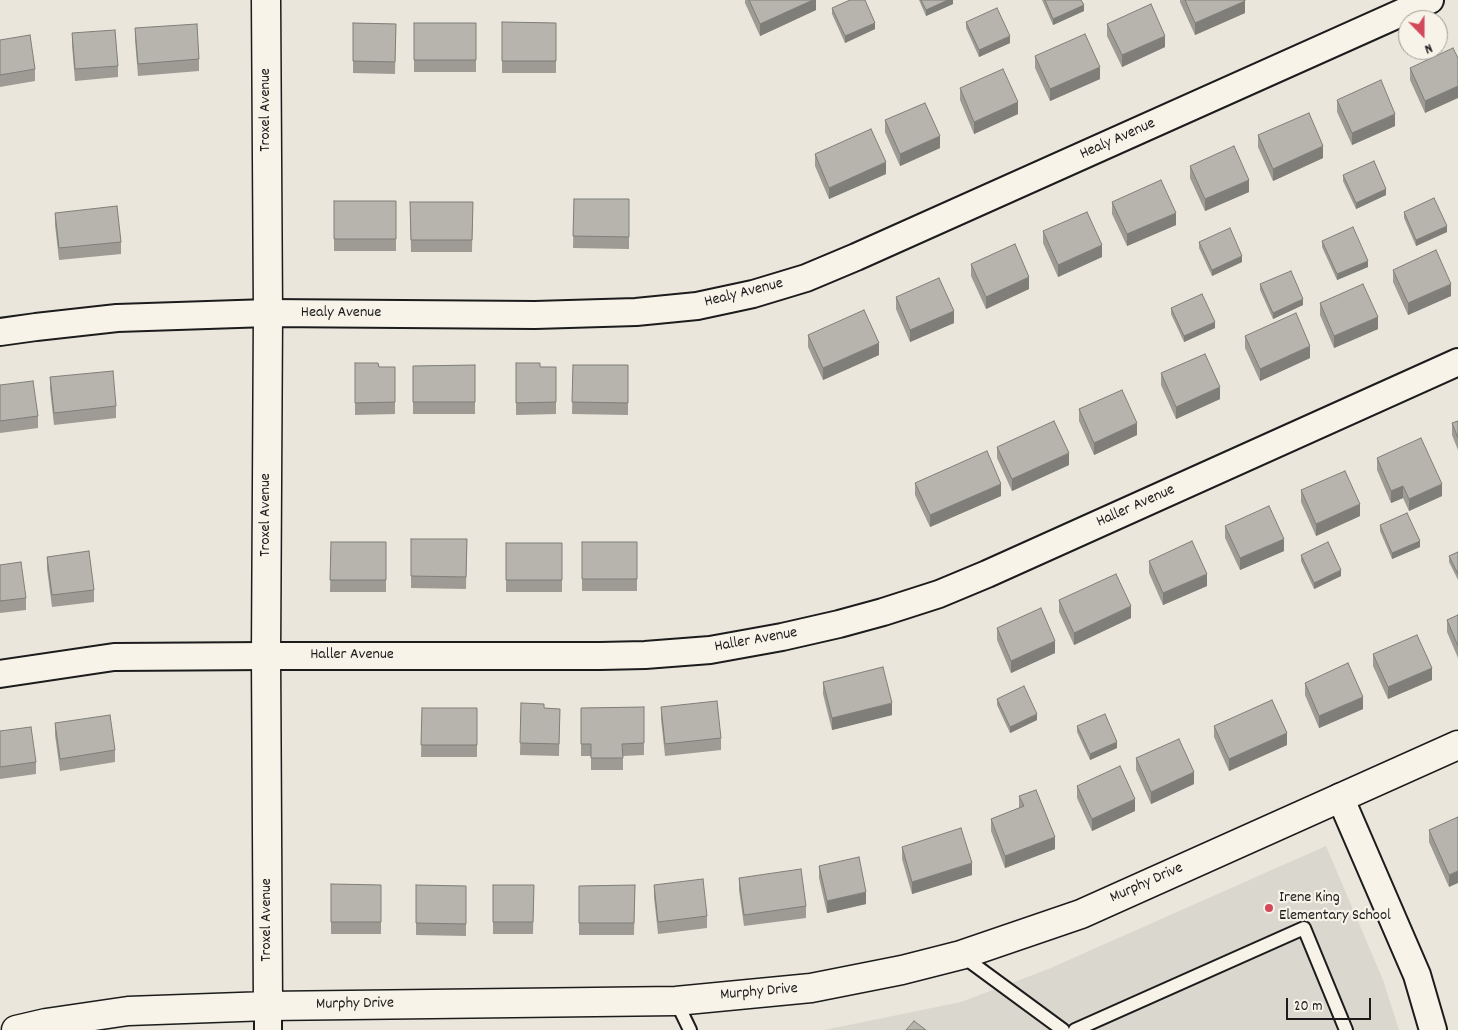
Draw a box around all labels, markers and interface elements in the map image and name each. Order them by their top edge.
north arrow [1398,10,1448,60]
text: N [1421,37,1435,59]
street label: Troxel Avenue [257,68,277,152]
street label: Healy Avenue [1077,115,1159,165]
street label: Healy Avenue [703,275,785,313]
street label: Healy Avenue [301,304,381,324]
street label: Troxel Avenue [257,473,277,557]
street label: Haller Avenue [1094,481,1178,533]
street label: Haller Avenue [713,624,799,658]
street label: Haller Avenue [310,646,394,666]
street label: Murphy Drive [1108,859,1186,909]
street label: Troxel Avenue [258,878,278,962]
place label: Irene King Elementary School [1279,889,1391,927]
marker: Irene King Elementary School [1263,902,1275,914]
street label: Murphy Drive [719,980,799,1006]
scale bar [1288,988,1373,1020]
street label: Murphy Drive [316,995,394,1015]
text: 20 m [1294,996,1322,1018]

